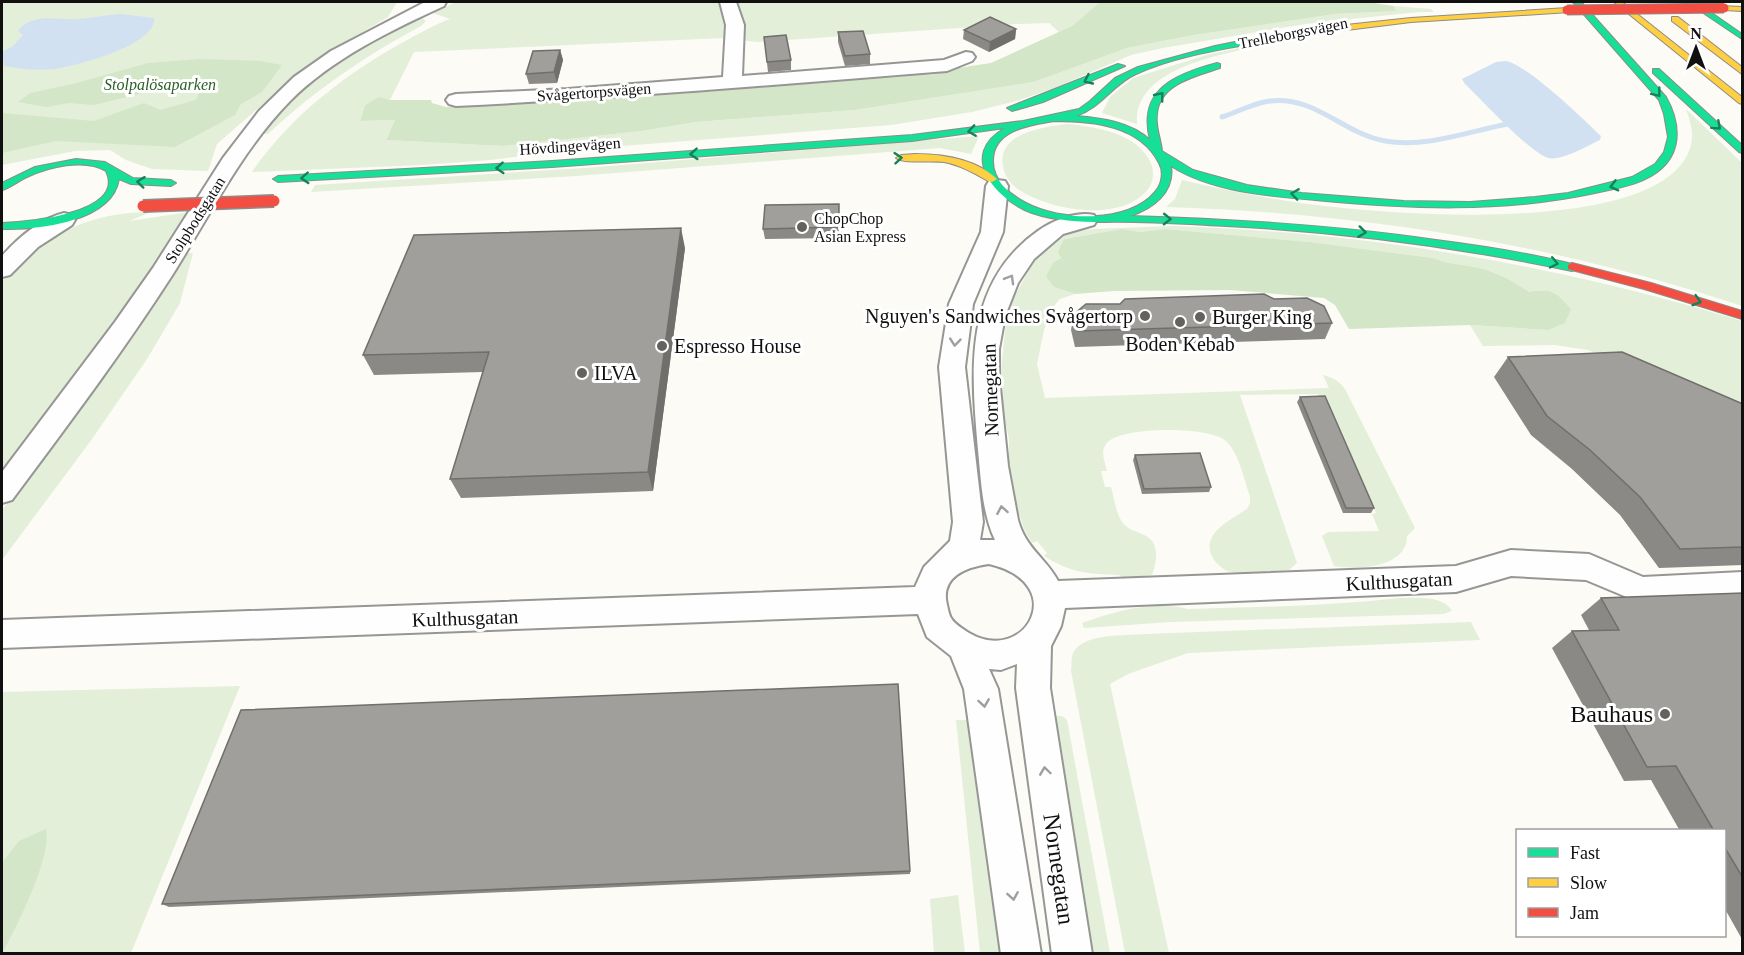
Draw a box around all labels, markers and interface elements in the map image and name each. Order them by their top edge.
street label: Trelleborgsvägen [1237,14,1349,53]
north arrow [1666,18,1726,78]
text: N [1690,25,1702,42]
one-way arrow [1083,72,1094,84]
park label: Stolpalösaparken [104,76,216,94]
street label: Svågertorpsvägen [536,80,652,105]
one-way arrow [1650,86,1661,97]
one-way arrow [1153,92,1164,103]
one-way arrow [1710,119,1721,130]
one-way arrow [968,124,977,136]
street label: Hövdingevägen [519,134,621,159]
one-way arrow [690,147,699,160]
one-way arrow [894,152,903,165]
one-way arrow [495,161,504,174]
one-way arrow [301,172,310,185]
street label: Stolpbodsgatan [162,174,229,267]
one-way arrow [136,176,145,188]
one-way arrow [1609,179,1620,191]
one-way arrow [1291,188,1300,201]
place label: ChopChop Asian Express [814,210,906,246]
one-way arrow [1163,213,1172,225]
marker: ChopChop Asian Express [795,220,809,234]
one-way arrow [1357,225,1366,238]
one-way arrow [1549,256,1559,269]
one-way arrow [1002,275,1014,285]
one-way arrow [1691,294,1702,306]
place label: Nguyen's Sandwiches Svågertorp [865,305,1133,328]
place label: Burger King [1212,306,1312,329]
marker: Nguyen's Sandwiches Svågertorp [1138,309,1152,323]
marker: Burger King [1193,310,1207,324]
marker: Boden Kebab [1173,315,1187,329]
place label: Boden Kebab [1125,333,1235,355]
place label: Espresso House [674,335,801,358]
one-way arrow [949,337,961,347]
marker: Espresso House [655,339,669,353]
street label: Nornegatan [977,343,1004,437]
place label: ILVA [594,362,638,384]
marker: ILVA [575,366,589,380]
one-way arrow [996,505,1009,515]
street label: Kulthusgatan [1345,567,1453,596]
street label: Kulthusgatan [411,605,519,632]
one-way arrow [977,699,989,708]
place label: Bauhaus [1570,701,1653,727]
marker: Bauhaus [1658,707,1672,721]
one-way arrow [1040,767,1052,776]
street label: Nornegatan [1038,812,1080,926]
legend [1516,829,1726,937]
text: Fast [1570,843,1600,863]
text: Slow [1570,873,1607,893]
one-way arrow [1006,892,1018,901]
text: Jam [1570,903,1599,923]

